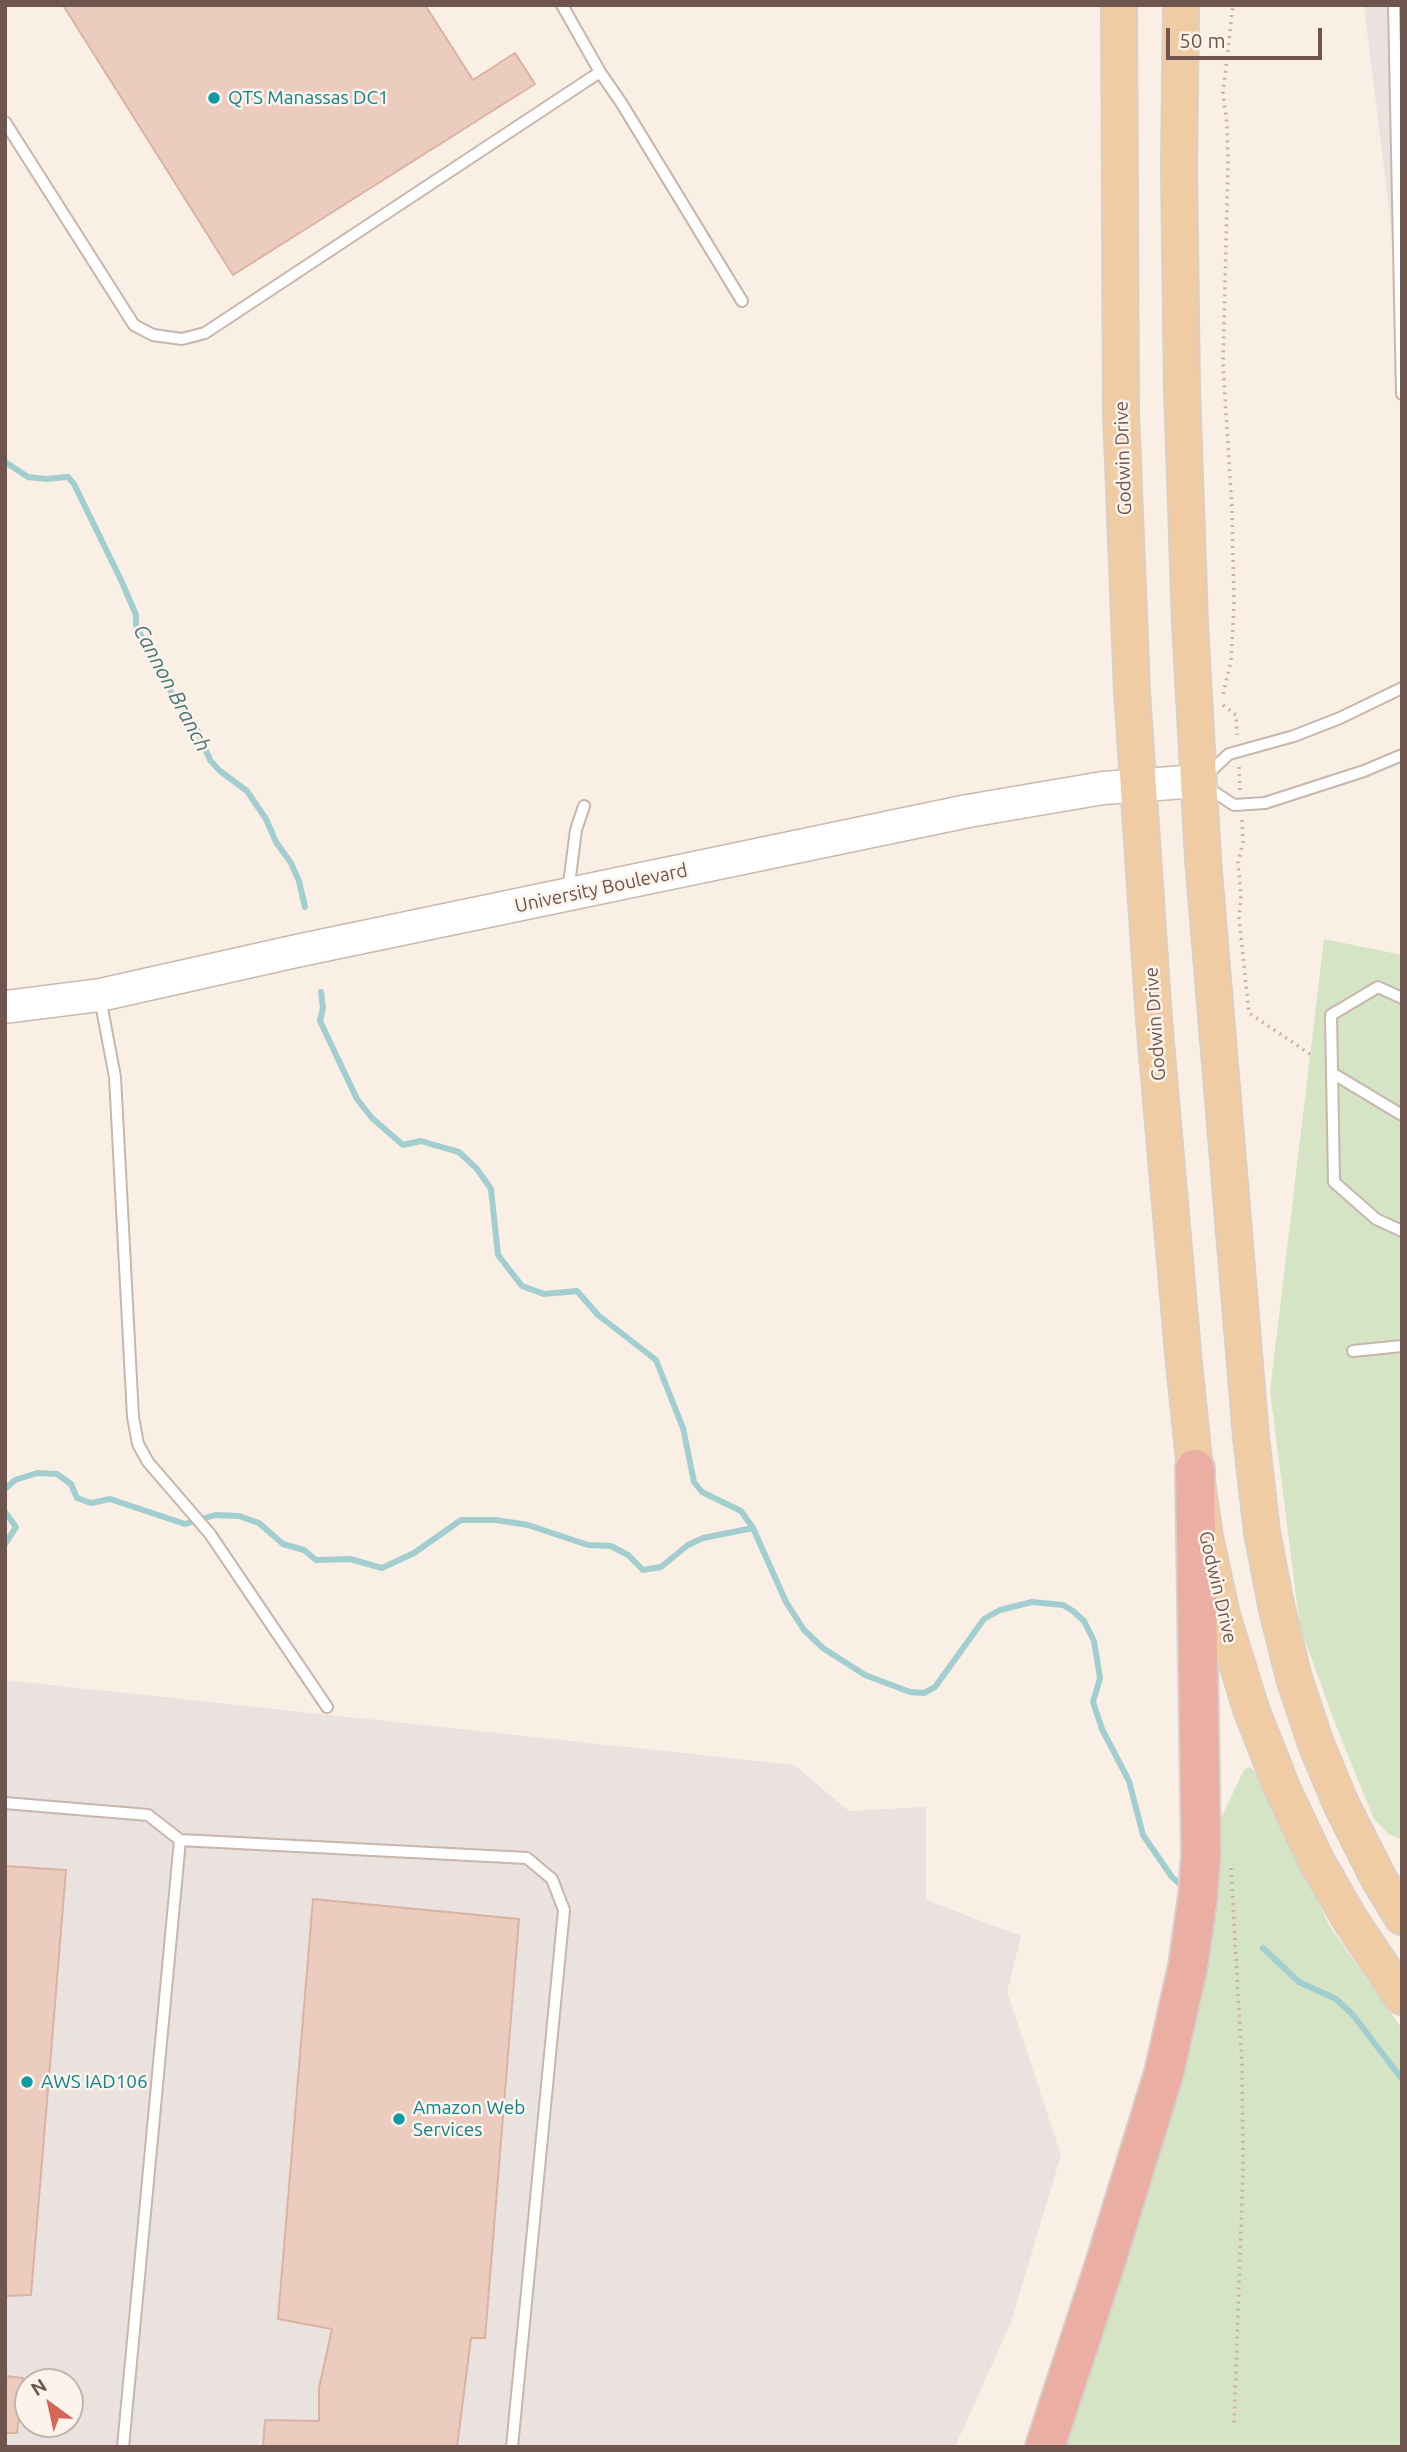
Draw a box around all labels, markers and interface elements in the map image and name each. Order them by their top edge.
scale bar [1169,14,1325,58]
text: 50 m [1179,28,1226,52]
place label: QTS Manassas DC1 [228,87,389,109]
marker: QTS Manassas DC1 [206,90,222,106]
street label: Godwin Drive [1110,400,1136,516]
water label: Cannon Branch [128,620,216,756]
street label: University Boulevard [513,859,689,917]
street label: Godwin Drive [1140,966,1170,1082]
street label: Godwin Drive [1194,1529,1242,1645]
place label: AWS IAD106 [41,2071,148,2093]
marker: AWS IAD106 [19,2074,35,2090]
place label: Amazon Web Services [413,2097,525,2141]
marker: Amazon Web Services [391,2111,407,2127]
north arrow [14,2368,84,2438]
text: N [27,2374,51,2400]

